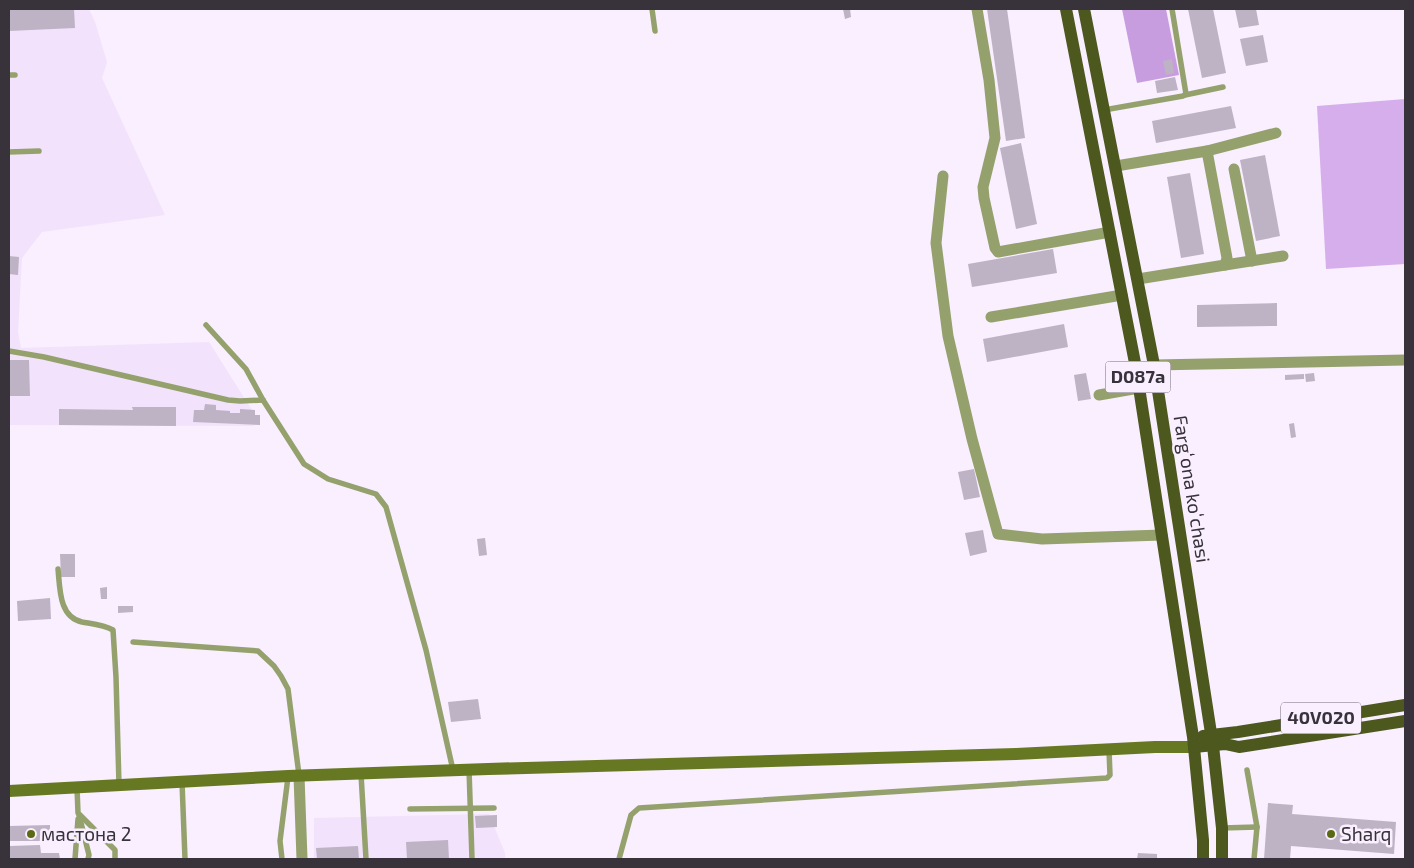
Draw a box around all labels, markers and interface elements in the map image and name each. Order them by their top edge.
road number: D087a [1106,362,1170,392]
street label: Fargʻona koʻchasi [1169,414,1215,564]
road number: 40V020 [1281,702,1361,734]
place label: мастона 2 [41,822,132,845]
place label: Sharq [1341,822,1391,845]
marker: мастона 2 [25,828,37,840]
marker: Sharq [1325,828,1337,840]

